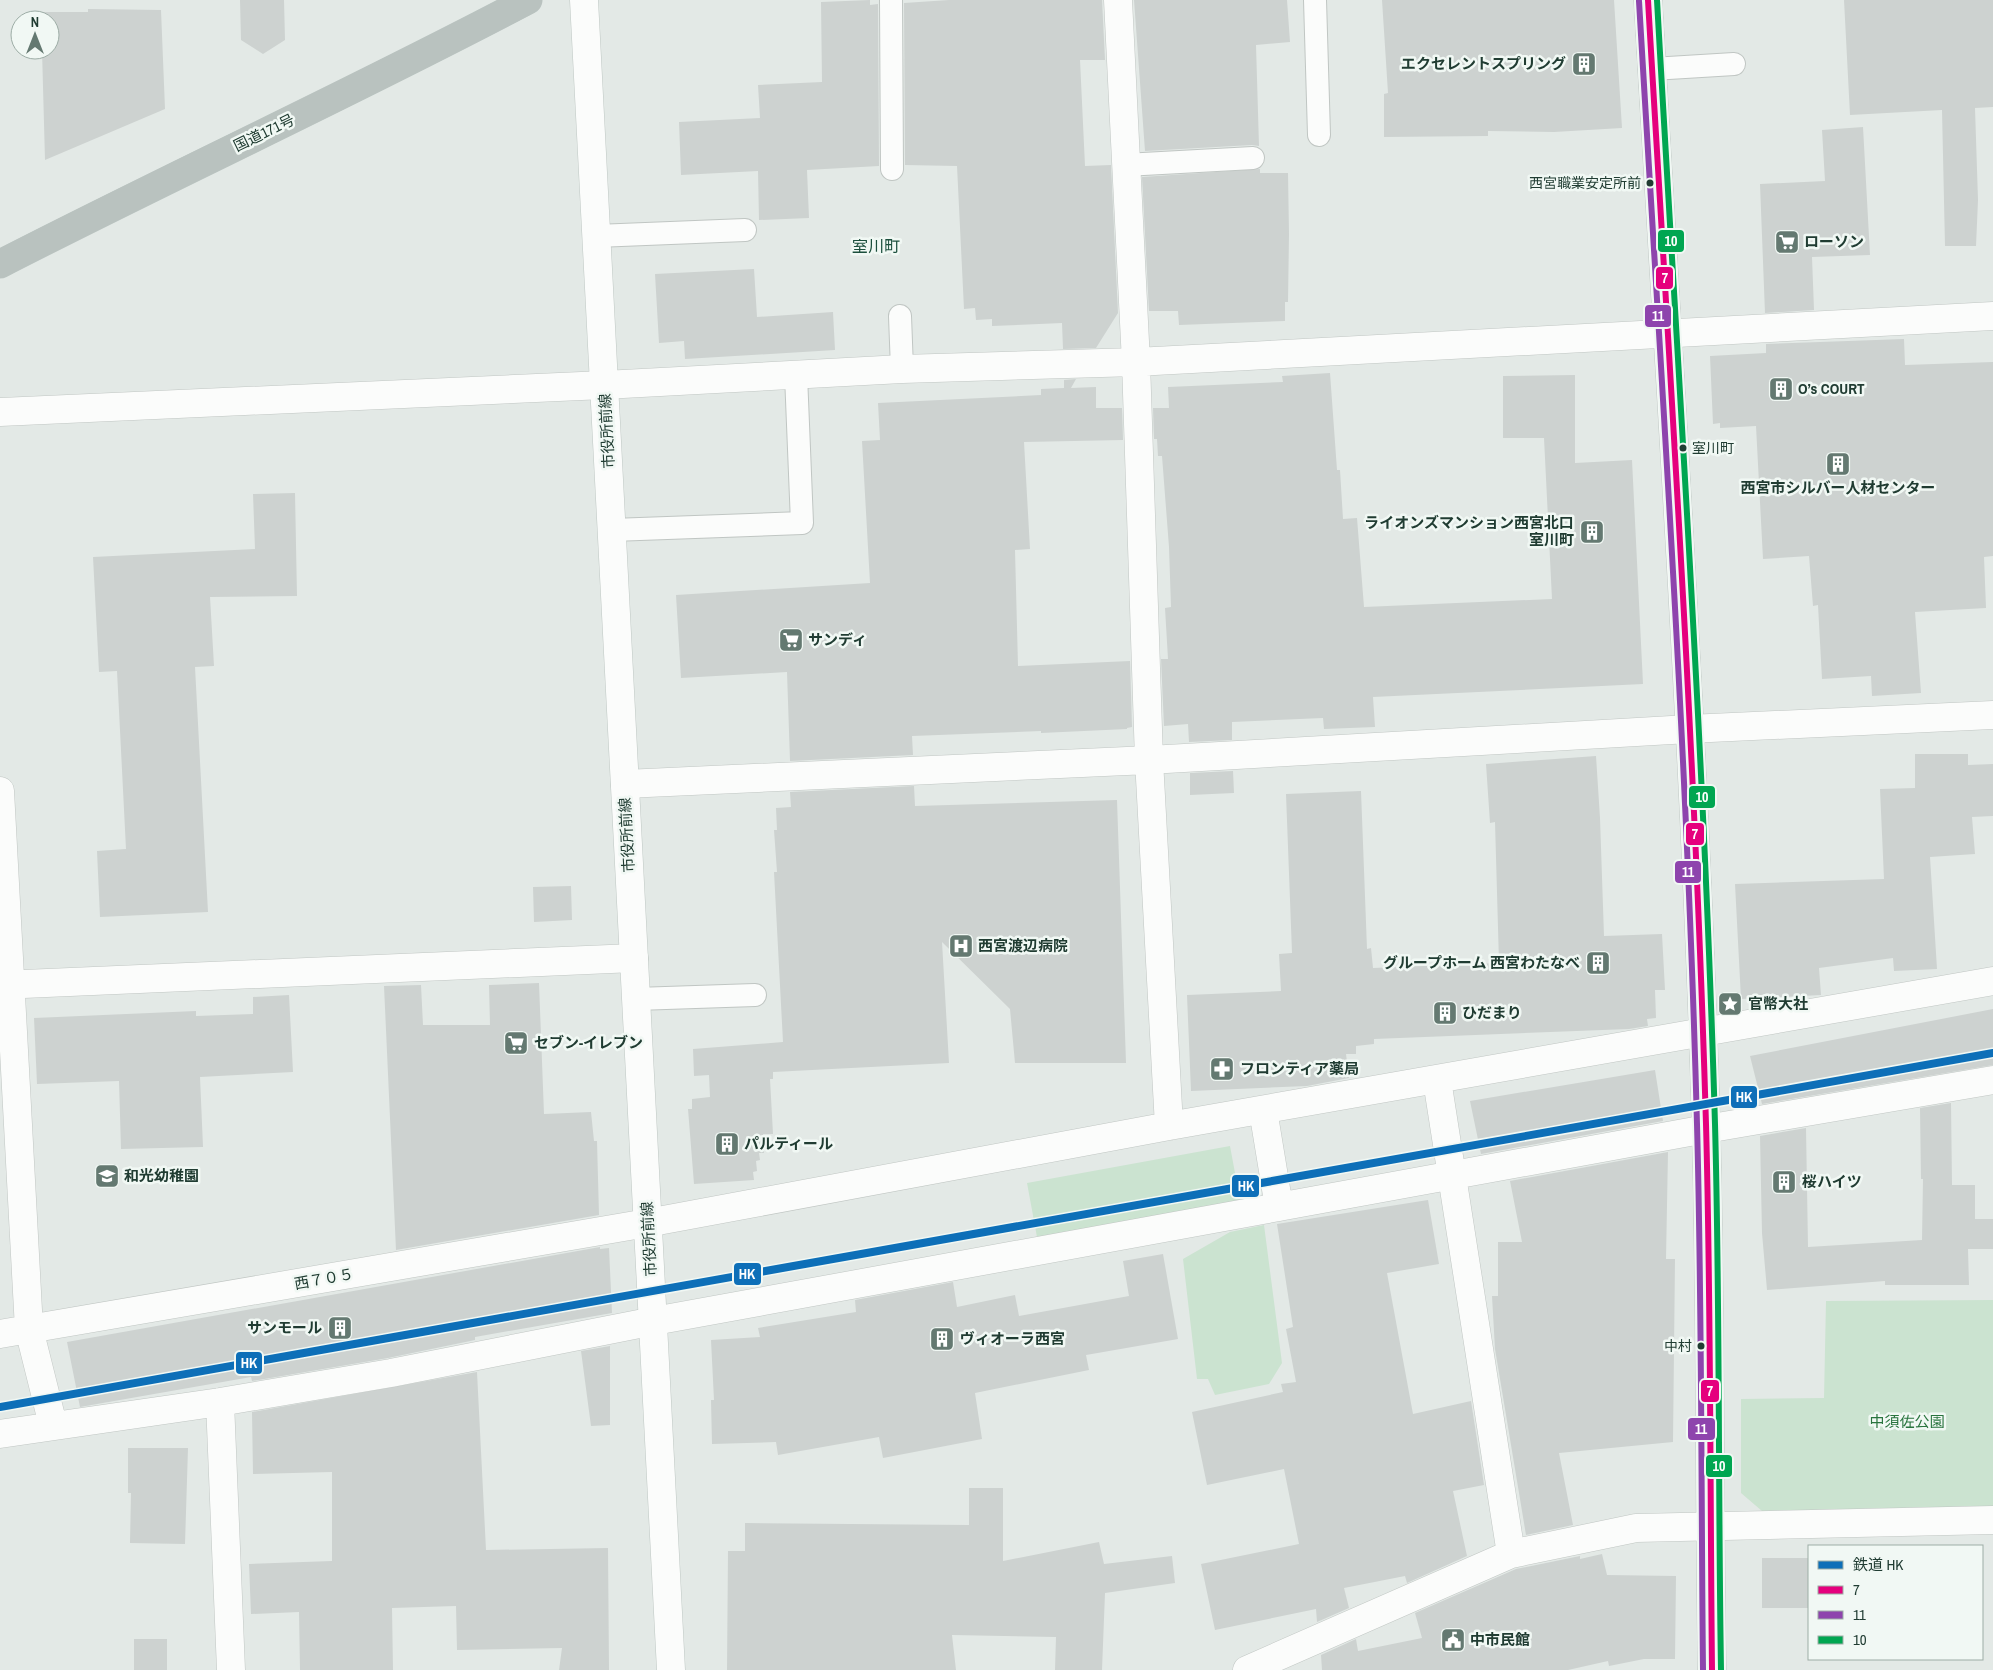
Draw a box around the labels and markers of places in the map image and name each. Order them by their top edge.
building icon: エクセレントスプリング [1571,51,1597,77]
place label: エクセレントスプリング [1401,53,1566,74]
place label: 西宮職業安定所前 [1529,174,1641,192]
marker: 西宮職業安定所前 [1645,178,1655,188]
supermarket icon: ローソン [1774,229,1800,255]
place label: ローソン [1804,231,1864,252]
building icon: O’s COURT [1768,376,1794,402]
place label: O’s COURT [1798,378,1865,399]
place label: 室川町 [1692,439,1734,457]
marker: 室川町 [1678,443,1688,453]
building icon: 西宮市シルバー人材センター [1825,451,1851,477]
place label: 西宮市シルバー人材センター [1740,477,1936,498]
place label: ライオンズマンション西宮北口 室川町 [1364,512,1574,550]
building icon: ライオンズマンション西宮北口 室川町 [1579,519,1605,545]
supermarket icon: サンディ [778,627,804,653]
place label: サンディ [808,629,867,650]
hospital icon: 西宮渡辺病院 [948,933,974,959]
place label: 西宮渡辺病院 [978,935,1068,956]
building icon: グループホーム 西宮わたなべ [1585,950,1611,976]
place label: グループホーム 西宮わたなべ [1383,952,1580,973]
place icon: 官幣大社 [1717,991,1743,1017]
place label: 官幣大社 [1748,993,1808,1014]
building icon: ひだまり [1432,1000,1458,1026]
place label: ひだまり [1462,1002,1522,1023]
supermarket icon: セブン-イレブン [503,1030,529,1056]
place label: セブン-イレブン [534,1032,643,1053]
pharmacy icon: フロンティア薬局 [1209,1056,1235,1082]
place label: フロンティア薬局 [1240,1058,1359,1079]
building icon: パルティール [714,1131,740,1157]
place label: パルティール [744,1133,833,1154]
school or university icon: 和光幼稚園 [94,1163,120,1189]
place label: 和光幼稚園 [124,1165,199,1186]
building icon: 桜ハイツ [1771,1169,1797,1195]
place label: 桜ハイツ [1802,1171,1862,1192]
building icon: サンモール [327,1315,353,1341]
place label: サンモール [247,1317,322,1338]
building icon: ヴィオーラ西宮 [929,1326,955,1352]
place label: ヴィオーラ西宮 [960,1328,1065,1349]
place label: 中村 [1664,1337,1692,1355]
marker: 中村 [1696,1341,1706,1351]
public building icon: 中市民館 [1440,1627,1466,1653]
place label: 中市民館 [1470,1629,1530,1650]

